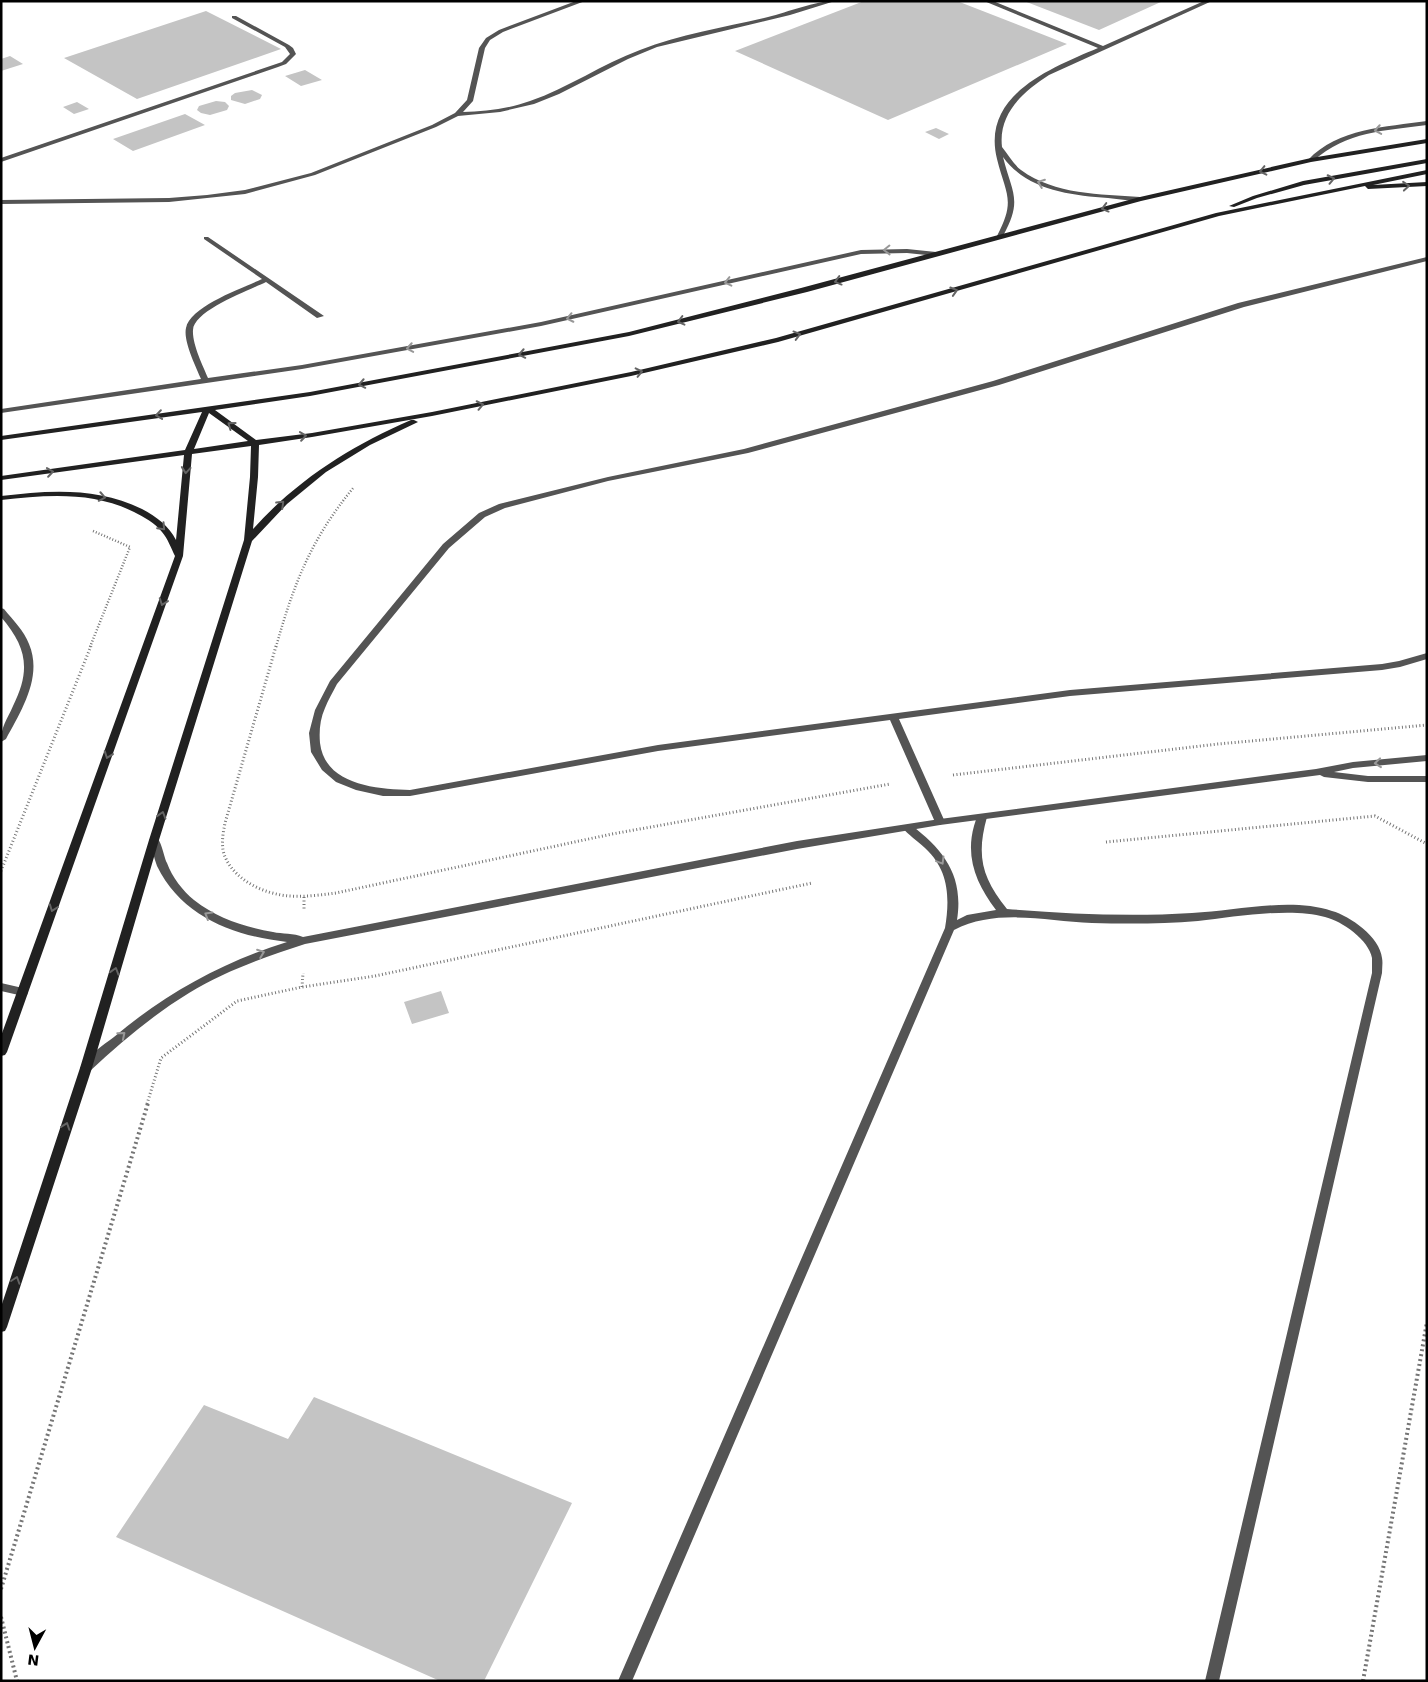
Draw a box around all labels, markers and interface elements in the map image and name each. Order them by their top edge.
one-way arrow [1374,125,1383,135]
one-way arrow [1259,165,1268,176]
one-way arrow [1327,174,1336,185]
one-way arrow [1037,179,1046,189]
one-way arrow [1402,181,1410,192]
one-way arrow [1102,203,1110,213]
one-way arrow [883,245,891,256]
one-way arrow [834,275,843,286]
one-way arrow [724,276,733,287]
one-way arrow [949,286,957,296]
one-way arrow [565,312,574,323]
one-way arrow [677,315,686,326]
one-way arrow [793,330,801,340]
one-way arrow [406,342,415,352]
one-way arrow [518,349,526,359]
one-way arrow [635,367,644,378]
one-way arrow [358,378,367,389]
one-way arrow [476,400,485,410]
one-way arrow [154,409,162,420]
one-way arrow [228,423,237,431]
one-way arrow [299,431,307,442]
one-way arrow [181,466,192,474]
one-way arrow [46,467,54,478]
one-way arrow [97,491,106,502]
one-way arrow [275,501,284,510]
one-way arrow [156,521,165,530]
one-way arrow [159,598,169,606]
one-way arrow [104,751,114,759]
one-way arrow [1374,757,1382,768]
one-way arrow [156,812,166,820]
one-way arrow [935,855,945,864]
one-way arrow [49,903,59,912]
one-way arrow [204,911,213,921]
one-way arrow [256,949,265,959]
one-way arrow [110,967,120,976]
one-way arrow [116,1031,125,1040]
one-way arrow [60,1122,70,1131]
one-way arrow [10,1277,20,1285]
north arrow [10,1622,60,1672]
text: N [27,1651,40,1669]

